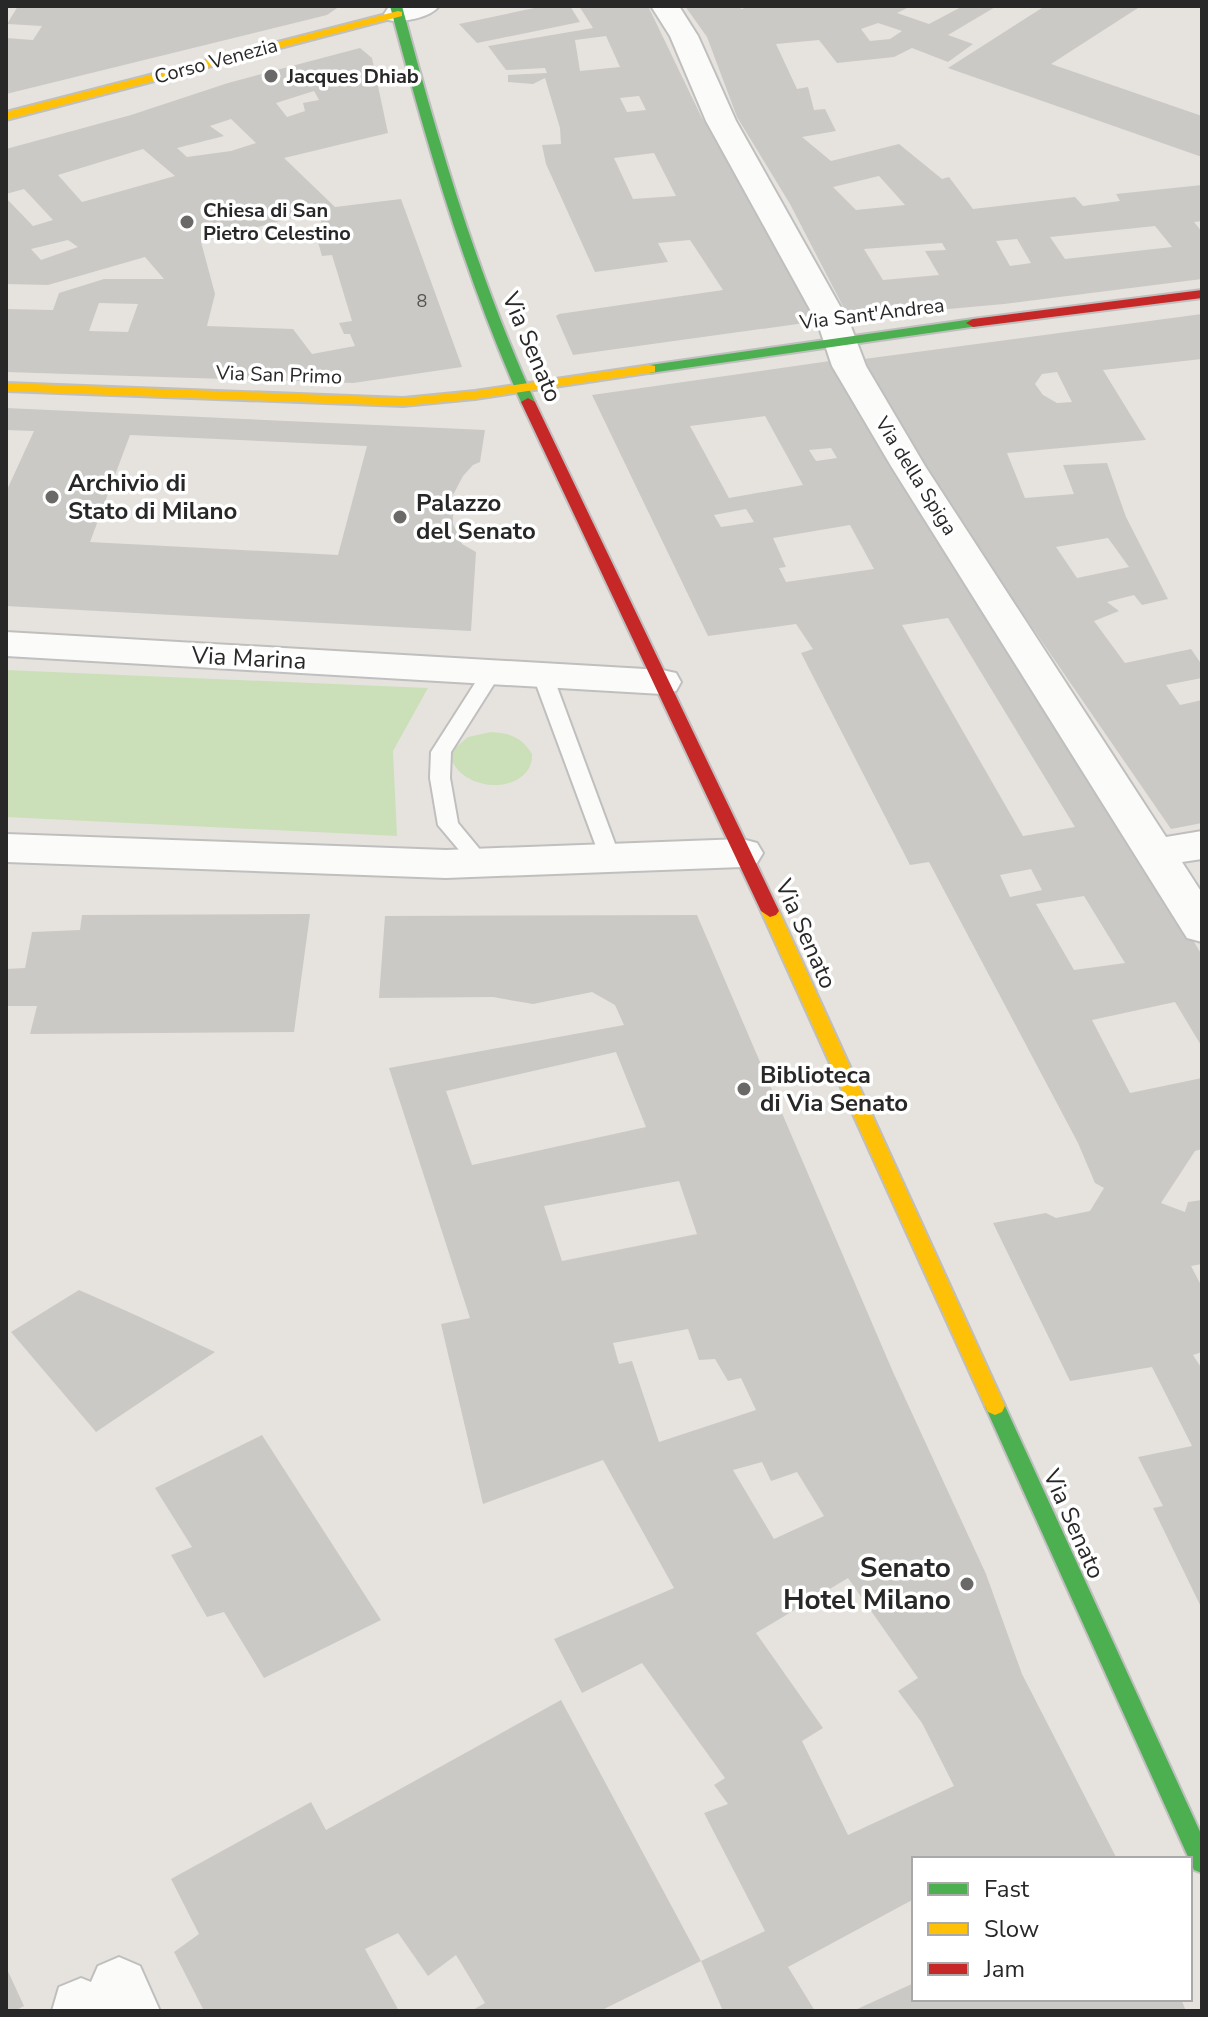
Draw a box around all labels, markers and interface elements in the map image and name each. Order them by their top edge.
street label: Corso Venezia [151,32,281,90]
place label: Jacques Dhiab [286,63,419,90]
marker: Jacques Dhiab [262,67,280,85]
place label: Chiesa di San Pietro Celestino [203,197,351,247]
marker: Chiesa di San Pietro Celestino [178,213,196,231]
street label: Via Senato [494,286,569,407]
house number: 8 [417,289,427,313]
street label: Via Sant'Andrea [797,292,946,336]
street label: Via San Primo [215,359,342,391]
street label: Via della Spiga [868,411,963,540]
place label: Archivio di Stato di Milano [68,467,237,527]
place label: Palazzo del Senato [416,487,536,547]
marker: Archivio di Stato di Milano [43,488,61,506]
marker: Palazzo del Senato [391,508,409,526]
street label: Via Marina [190,639,307,677]
street label: Via Senato [767,873,844,994]
place label: Biblioteca di Via Senato [760,1059,908,1119]
marker: Biblioteca di Via Senato [735,1080,753,1098]
street label: Via Senato [1035,1463,1112,1584]
place label: Senato Hotel Milano [783,1549,951,1619]
marker: Senato Hotel Milano [958,1575,976,1593]
legend [912,1857,1192,2001]
text: Fast [984,1873,1030,1905]
text: Slow [984,1913,1039,1945]
text: Jam [983,1953,1025,1985]

